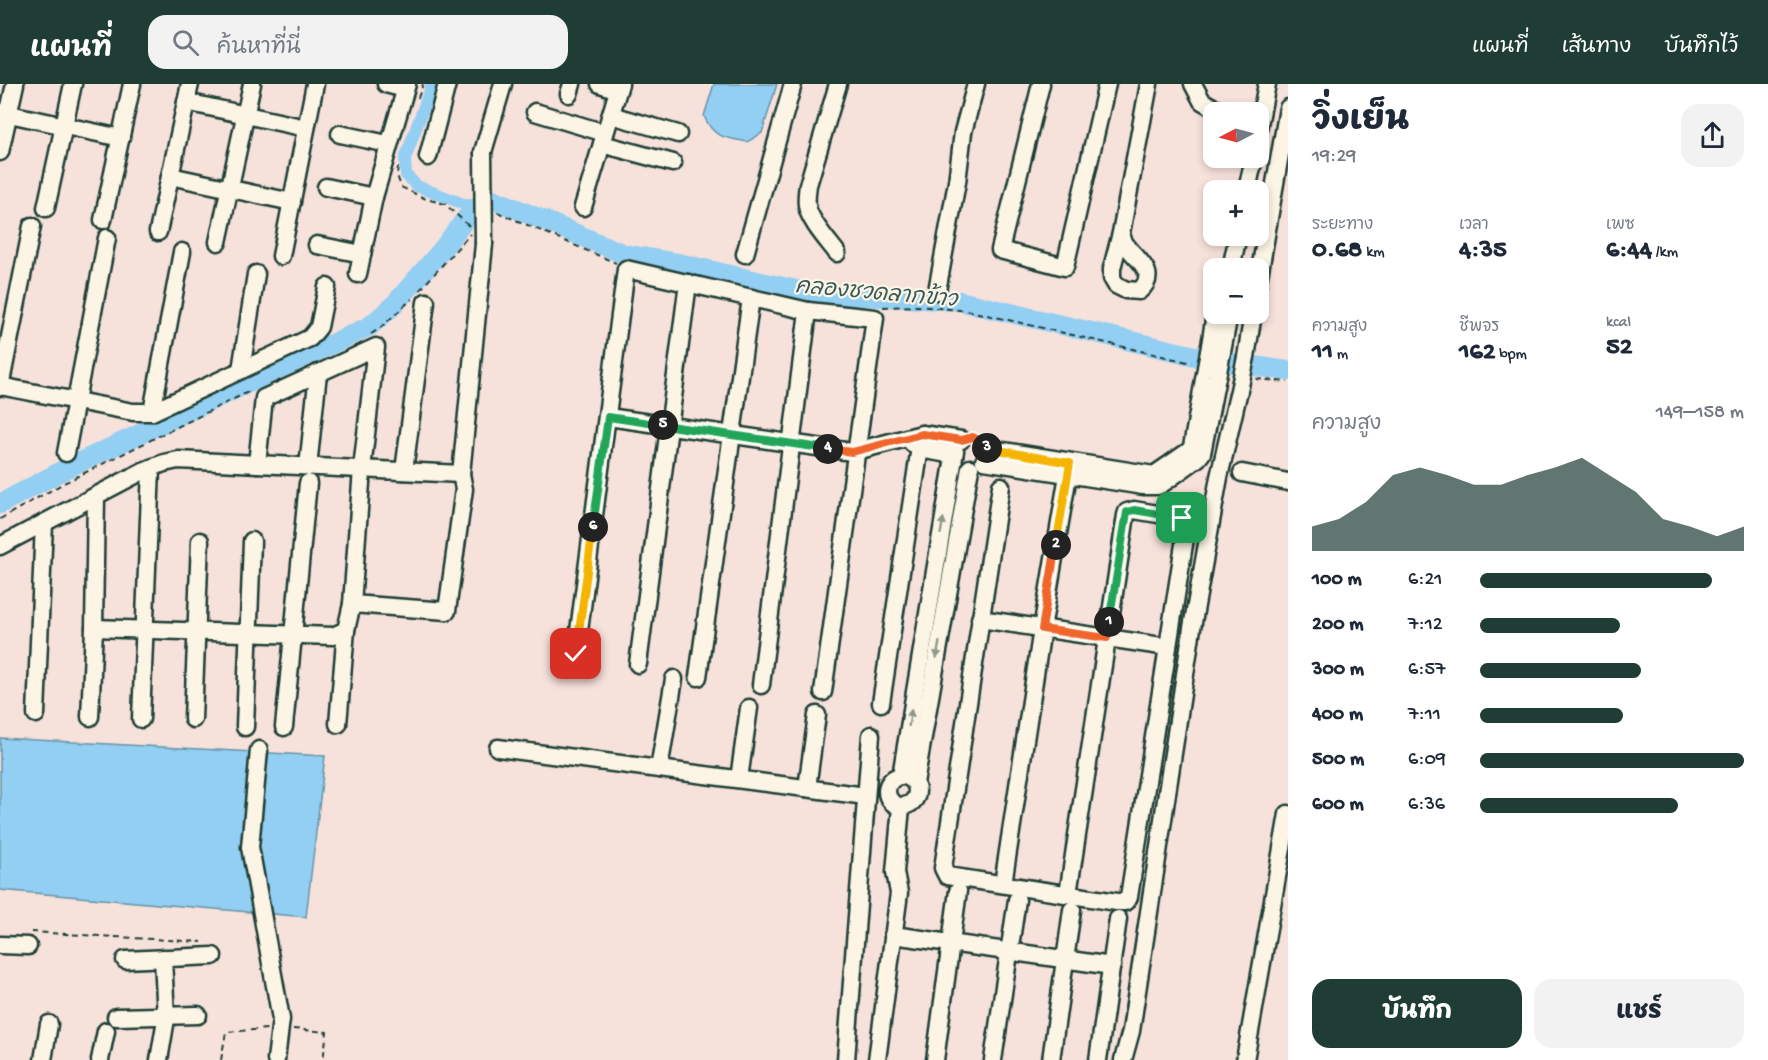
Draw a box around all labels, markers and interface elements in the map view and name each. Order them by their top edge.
search box [148,15,568,69]
icon: search [169,26,202,59]
text: แผนที่ [30,34,112,67]
text: ค้นหาที่นี่ [217,36,301,62]
text: แผนที่ [1472,36,1529,61]
text: เส้นทาง [1562,36,1631,61]
text: บันทึกไว้ [1664,36,1738,61]
north arrow [1203,102,1269,168]
map controls [1203,102,1269,324]
text: วิ่งเย็น [1312,104,1409,142]
button: share [1681,104,1744,167]
text: 19:29 [1312,146,1356,169]
button: + [1203,180,1269,246]
text: ระยะทาง [1312,217,1373,236]
text: เวลา [1459,217,1489,236]
text: เพซ [1606,217,1635,236]
text: 0.68 [1312,236,1362,267]
text: 4:35 [1459,236,1507,267]
text: 6:44 [1606,236,1652,267]
text: km [1362,244,1385,263]
text: /km [1652,244,1678,263]
button: − [1203,258,1269,324]
water label: คลองชวดลากข้าว [794,271,960,315]
text: kcal [1606,314,1631,333]
text: ความสูง [1312,319,1367,338]
text: ชีพจร [1459,319,1499,338]
text: 52 [1606,333,1632,364]
text: 11 [1312,338,1333,369]
text: 162 [1459,338,1495,369]
text: m [1333,346,1348,365]
text: bpm [1495,346,1527,365]
text: 149–158 m [1656,402,1744,425]
pin: 5 [648,410,678,440]
text: ความสูง [1312,414,1381,437]
text: 5 [659,415,667,434]
pin: 3 [972,433,1002,463]
pin: 4 [813,434,843,464]
text: 3 [983,438,991,457]
text: 4 [824,439,832,458]
pin [1156,492,1207,543]
icon: arrive [1165,501,1198,534]
pin: 6 [578,512,608,542]
one-way arrow [938,516,947,535]
text: 6 [589,517,597,536]
pin: 2 [1041,530,1071,560]
text: 2 [1052,535,1060,554]
text: 100 m [1312,569,1362,592]
text: 6:21 [1408,569,1442,592]
pin: 1 [1094,607,1124,637]
text: 1 [1106,612,1112,631]
text: 200 m [1312,614,1363,637]
text: 7:12 [1408,614,1443,637]
pin [550,628,601,679]
icon: check [559,637,592,670]
one-way arrow [933,641,942,660]
text: 300 m [1312,659,1364,682]
text: 6:57 [1408,659,1445,682]
text: 400 m [1312,704,1363,727]
text: 7:11 [1408,704,1441,727]
one-way arrow [906,709,915,728]
text: 500 m [1312,749,1364,772]
text: 6:09 [1408,749,1446,772]
text: 600 m [1312,794,1364,817]
text: 6:36 [1408,794,1445,817]
button: บันทึก [1312,979,1522,1048]
button: แชร์ [1534,979,1744,1048]

